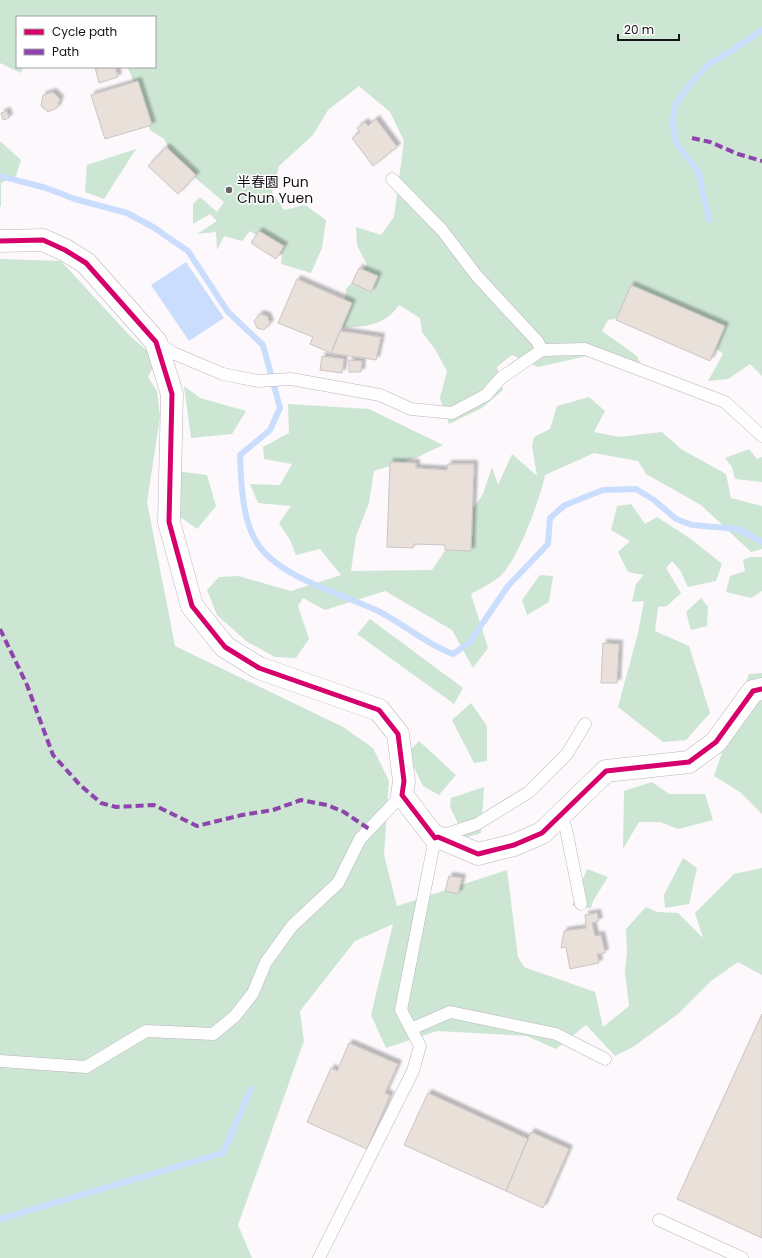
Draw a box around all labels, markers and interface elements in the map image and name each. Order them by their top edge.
legend [16,16,156,68]
scale bar [618,16,679,42]
text: 20 m [624,21,654,38]
text: Cycle path [52,23,117,40]
text: Path [52,43,79,60]
place label: 半春園 Pun Chun Yuen [237,172,313,208]
marker: 半春園 Pun Chun Yuen [224,185,234,195]

